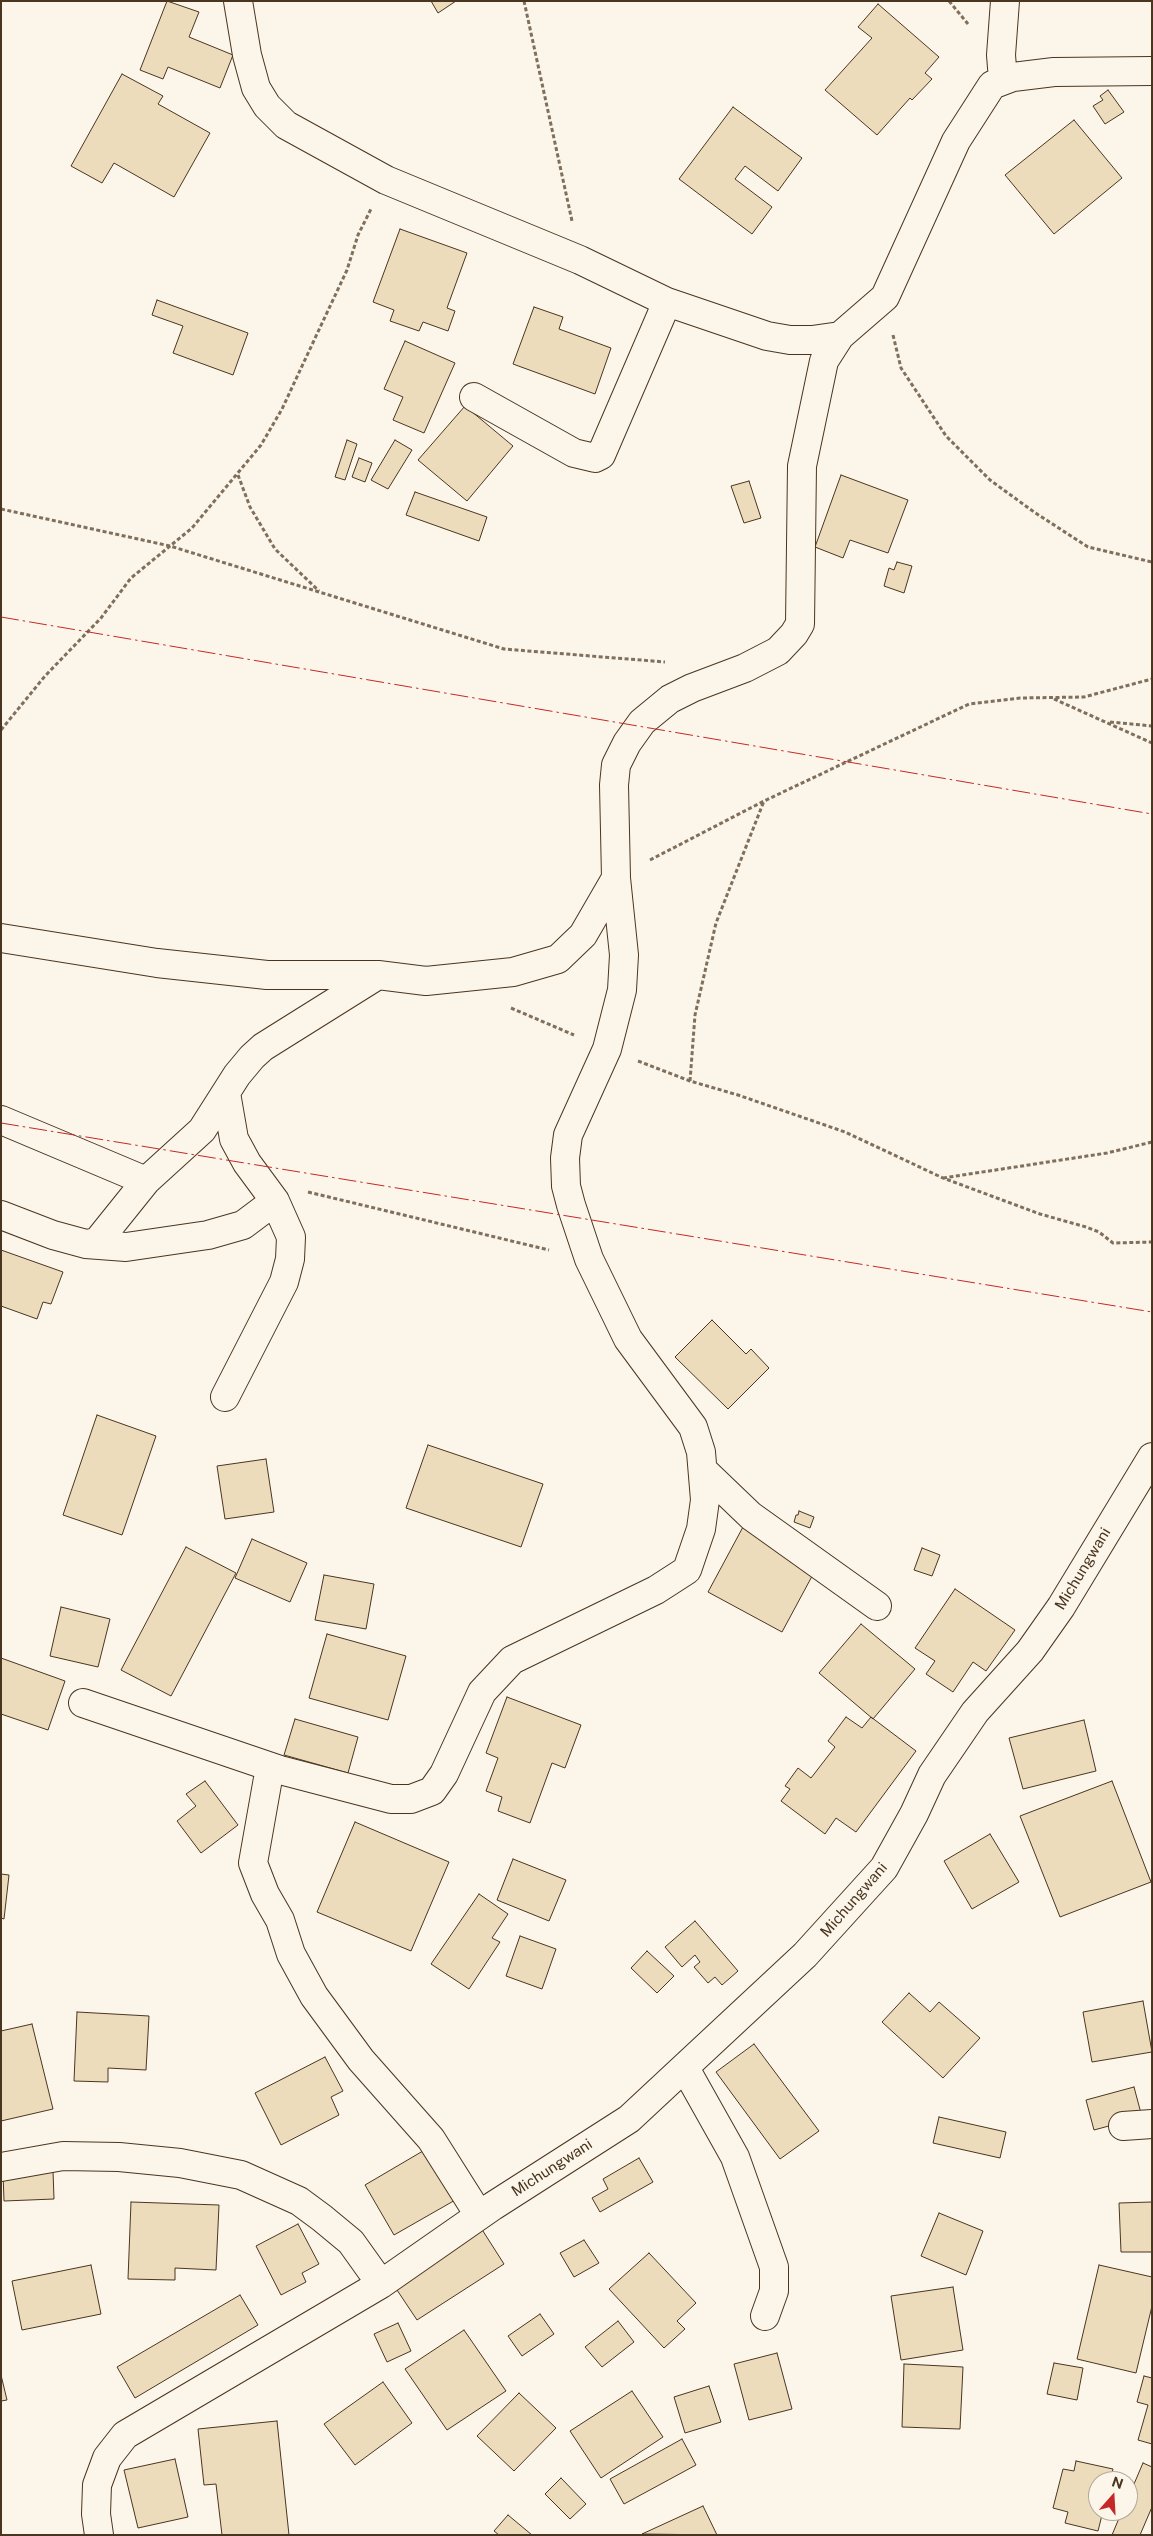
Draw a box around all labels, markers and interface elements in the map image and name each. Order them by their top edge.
street label: Michungwani [1051,1525,1115,1613]
street label: Michungwani [817,1859,891,1941]
street label: Michungwani [508,2135,596,2201]
north arrow [1088,2471,1138,2521]
text: N [1110,2473,1125,2492]

